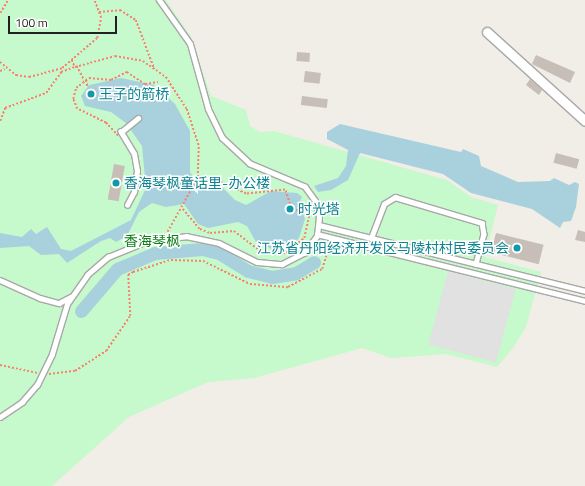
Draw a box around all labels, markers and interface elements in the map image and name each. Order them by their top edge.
scale bar [10,8,119,34]
text: 100 m [15,13,48,32]
place label: 王子的箭桥 [99,86,169,102]
marker: 王子的箭桥 [86,89,96,99]
place label: 香海琴枫童话里-办公楼 [124,175,270,191]
marker: 香海琴枫童话里-办公楼 [111,178,121,188]
place label: 时光塔 [298,201,340,217]
marker: 时光塔 [285,204,295,214]
park label: 香海琴枫 [124,233,180,249]
place label: 江苏省丹阳经济开发区马陵村村民委员会 [257,240,509,256]
marker: 江苏省丹阳经济开发区马陵村村民委员会 [512,243,522,253]

